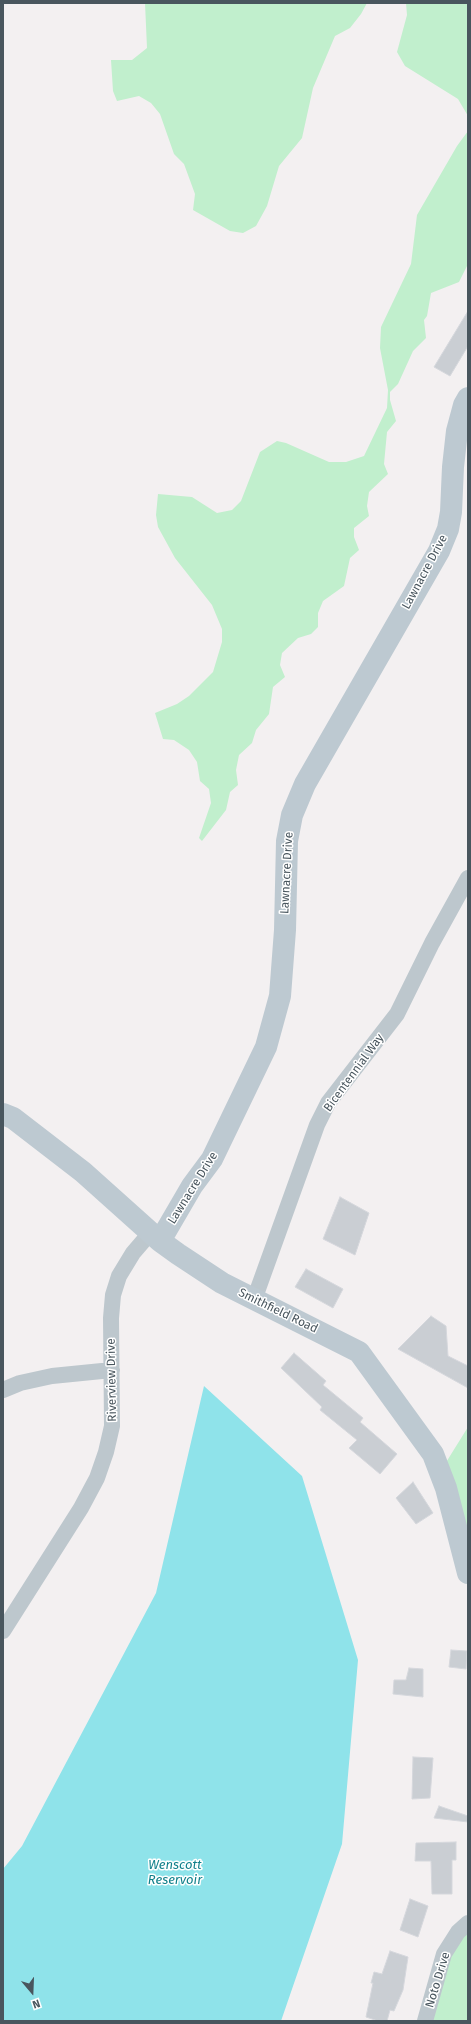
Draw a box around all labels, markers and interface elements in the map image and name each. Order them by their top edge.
street label: Lawnacre Drive [399,532,451,612]
street label: Lawnacre Drive [278,832,296,914]
street label: Bicentennial Way [321,1031,387,1115]
street label: Lawnacre Drive [165,1149,221,1227]
street label: Smithfield Road [236,1286,320,1336]
street label: Riverview Drive [104,1338,120,1422]
water label: Wenscott Reservoir [148,1857,202,1888]
street label: Noto Drive [423,1950,453,2010]
north arrow [12,1972,52,2012]
text: N [31,1996,42,2011]

